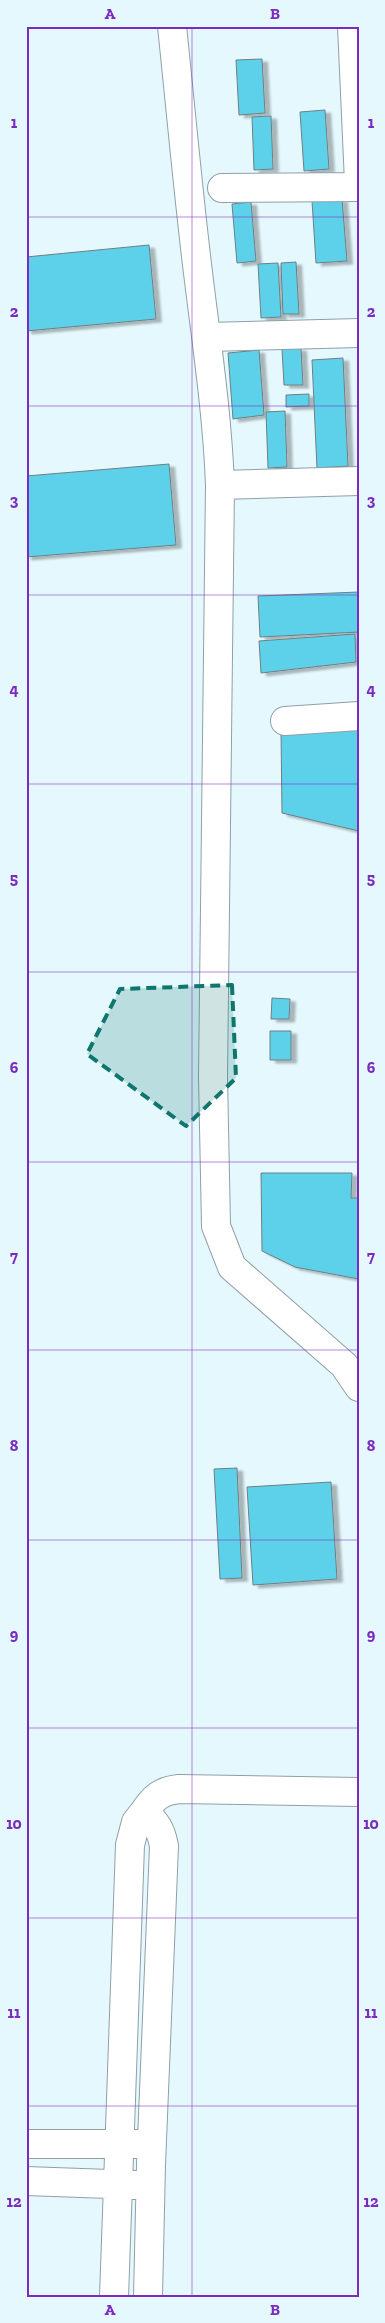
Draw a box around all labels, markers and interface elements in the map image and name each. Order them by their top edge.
text: A [105,4,116,23]
text: B [270,4,280,23]
text: 1 [11,113,18,132]
text: 1 [368,113,375,132]
text: 2 [10,302,19,321]
text: 2 [367,302,376,321]
text: 3 [10,491,19,510]
text: 3 [367,491,376,510]
text: 4 [9,680,19,699]
text: 4 [366,680,376,699]
text: 5 [10,869,18,888]
text: 5 [367,869,375,888]
text: 6 [10,1058,19,1077]
text: 6 [367,1058,376,1077]
text: 7 [10,1247,18,1266]
text: 7 [367,1247,375,1266]
text: 8 [10,1436,19,1455]
text: 8 [367,1436,376,1455]
text: 9 [10,1625,19,1644]
text: 9 [367,1625,376,1644]
text: 10 [6,1814,22,1833]
text: 10 [363,1814,379,1833]
text: 11 [8,2003,21,2022]
text: 11 [365,2003,378,2022]
text: 12 [6,2192,22,2211]
text: 12 [363,2192,379,2211]
text: A [105,2300,116,2319]
text: B [270,2300,280,2319]

